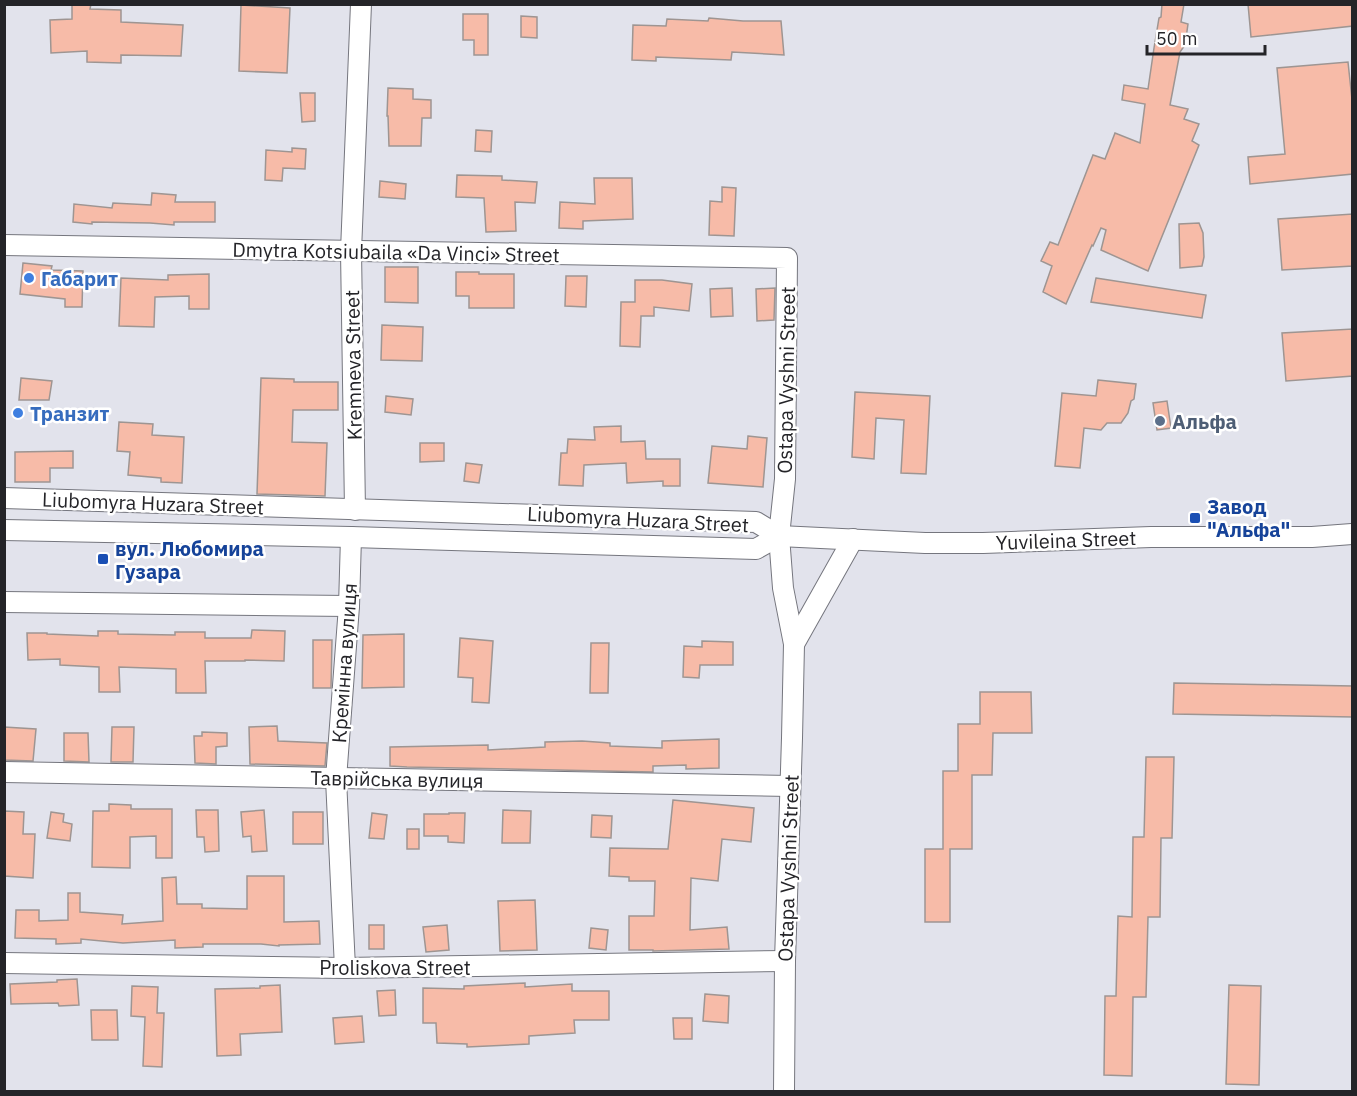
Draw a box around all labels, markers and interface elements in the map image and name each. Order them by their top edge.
scale bar [1147,18,1266,56]
text: 50 m [1156,27,1198,50]
street label: Dmytra Kotsiubaila «Da Vinci» Street [232,236,560,268]
place label: Габарит [41,265,118,292]
marker: Габарит [22,271,36,285]
street label: Ostapa Vyshni Street [771,286,801,474]
street label: Kremneva Street [338,290,368,440]
place label: Транзит [30,400,109,427]
marker: Транзит [11,406,25,420]
place label: Альфа [1172,408,1237,435]
marker: Альфа [1153,414,1167,428]
street label: Liubomyra Huzara Street [42,486,264,520]
place label: Завод "Альфа" [1207,493,1290,543]
street label: Liubomyra Huzara Street [526,500,750,538]
marker: Завод "Альфа" [1188,511,1202,525]
street label: Yuvileina Street [995,524,1137,556]
place label: вул. Любомира Гузара [115,535,264,585]
marker: вул. Любомира Гузара [96,552,110,566]
street label: Кремінна вулиця [325,582,363,744]
street label: Таврійська вулиця [310,764,484,794]
street label: Ostapa Vyshni Street [771,774,805,962]
street label: Proliskova Street [319,954,471,981]

